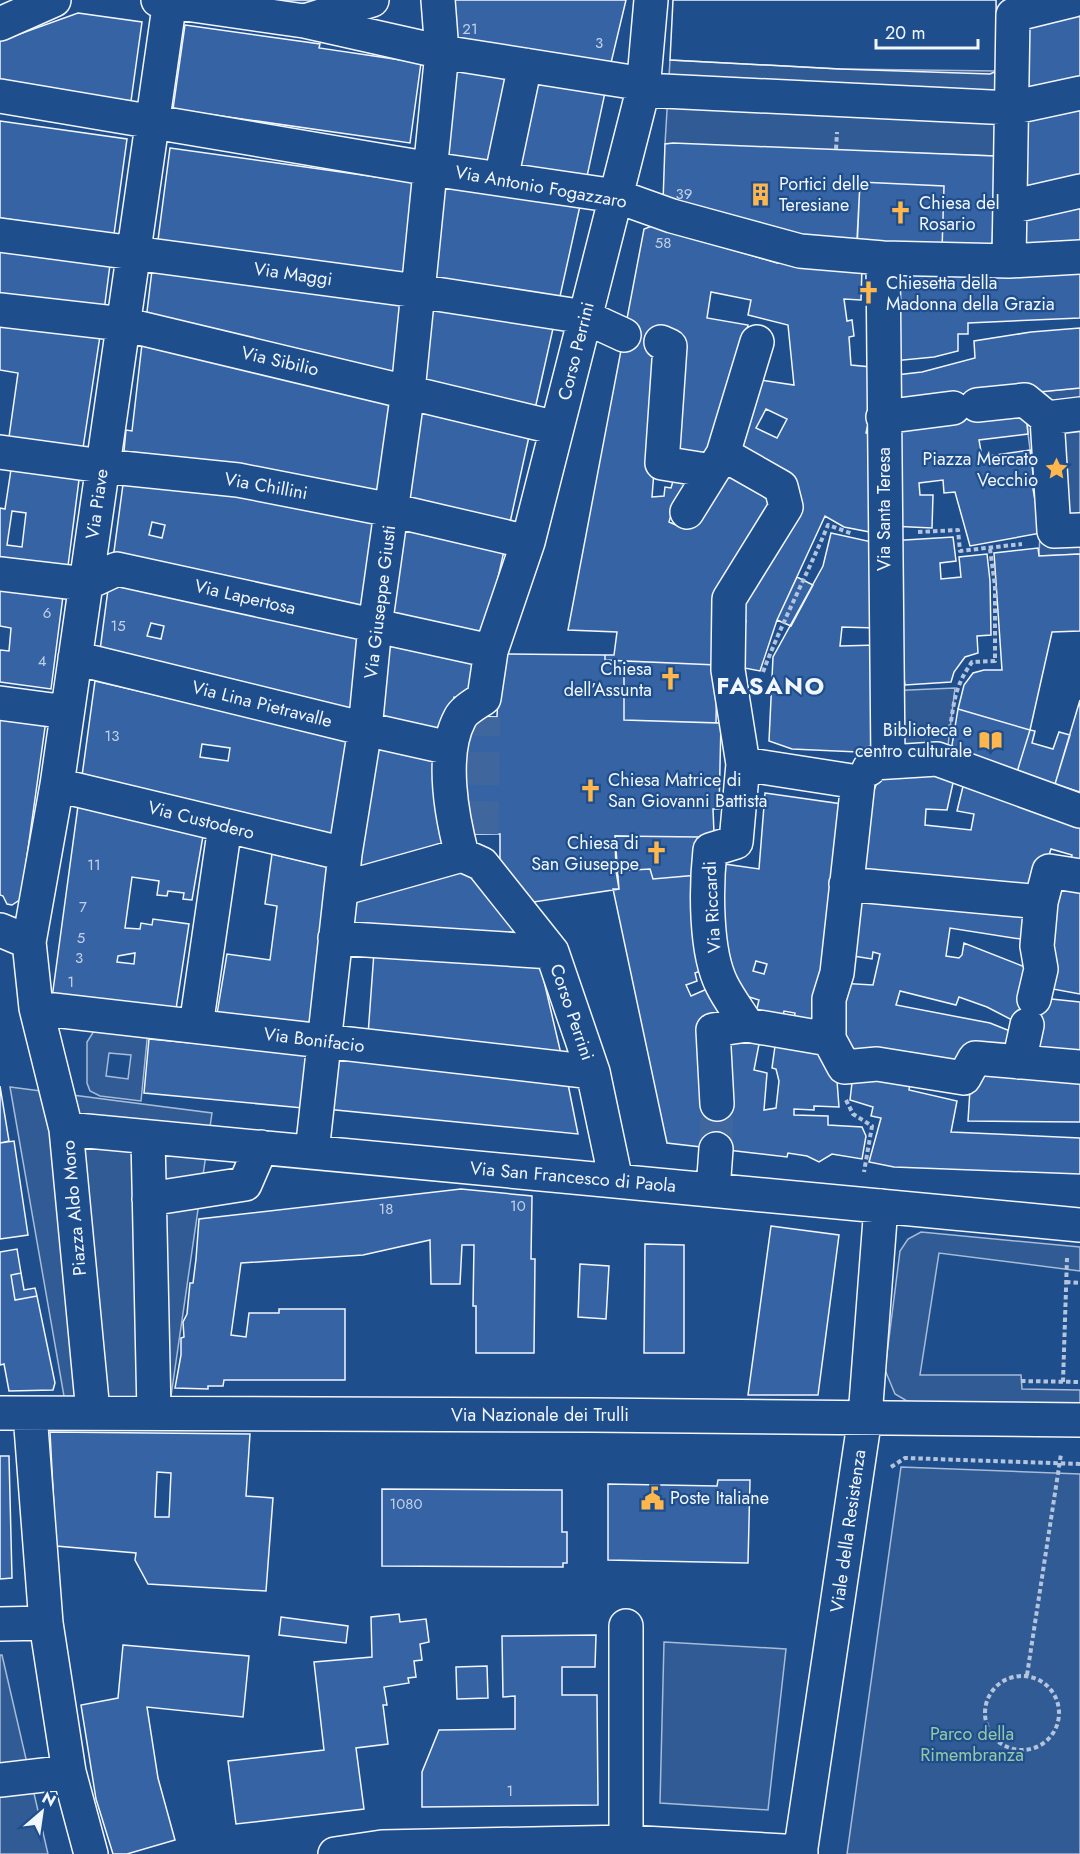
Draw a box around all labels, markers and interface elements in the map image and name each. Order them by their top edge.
scale bar [876,12,978,50]
house number: 21 [462,18,478,40]
text: 20 m [885,20,925,46]
house number: 3 [595,32,603,54]
street label: Via Antonio Fogazzaro [453,159,629,215]
place label: Portici delle Teresiane [779,171,869,218]
building icon: Portici delle Teresiane [748,181,774,207]
house number: 39 [676,183,692,205]
place label: Chiesa del Rosario [919,190,1000,237]
church icon: Chiesa del Rosario [888,200,914,226]
house number: 58 [655,232,671,254]
street label: Via Maggi [252,256,334,292]
place label: Chiesetta della Madonna della Grazia [886,270,1055,317]
church icon: Chiesetta della Madonna della Grazia [855,280,881,306]
street label: Corso Perrini [551,299,601,403]
street label: Via Sibilio [239,339,321,383]
place label: Piazza Mercato Vecchio [922,446,1038,493]
street label: Via Santa Teresa [871,447,897,571]
place icon: Piazza Mercato Vecchio [1043,456,1069,482]
street label: Via Chillini [222,466,310,506]
street label: Via Piave [79,467,115,541]
street label: Via Giuseppe Giusti [358,524,402,680]
street label: Via Lapertosa [192,573,298,621]
house number: 6 [43,602,51,624]
house number: 15 [110,615,126,637]
house number: 4 [38,650,47,672]
place label: Chiesa dell’Assunta [564,656,652,703]
church icon: Chiesa dell’Assunta [657,666,683,692]
district label: FASANO [716,668,826,703]
street label: Via Lina Pietravalle [189,674,335,734]
place label: Biblioteca e centro culturale [855,717,972,764]
house number: 13 [105,725,119,747]
library icon: Biblioteca e centro culturale [977,727,1003,753]
place label: Chiesa Matrice di San Giovanni Battista [608,767,767,814]
church icon: Chiesa Matrice di San Giovanni Battista [577,777,603,803]
street label: Via Custodero [145,794,257,846]
place label: Chiesa di San Giuseppe [531,830,639,877]
church icon: Chiesa di San Giuseppe [644,840,670,866]
house number: 11 [87,854,101,876]
street label: Via Riccardi [697,860,727,954]
house number: 7 [79,896,87,918]
house number: 5 [77,927,85,949]
house number: 3 [75,947,83,969]
street label: Corso Perrini [543,960,601,1064]
house number: 1 [68,971,74,993]
street label: Via Bonifacio [262,1021,366,1059]
street label: Piazza Aldo Moro [55,1139,93,1277]
street label: Via San Francesco di Paola [469,1155,677,1199]
house number: 10 [510,1195,526,1217]
house number: 18 [379,1198,393,1220]
street label: Via Nazionale dei Trulli [451,1402,629,1428]
street label: Viale della Resistenza [824,1448,872,1614]
public building icon: Poste Italiane [639,1485,665,1511]
place label: Poste Italiane [670,1485,769,1511]
house number: 1080 [390,1493,422,1515]
park label: Parco della Rimembranza [920,1721,1024,1768]
house number: 1 [507,1780,513,1802]
north arrow [12,1782,72,1842]
text: N [38,1786,60,1812]

